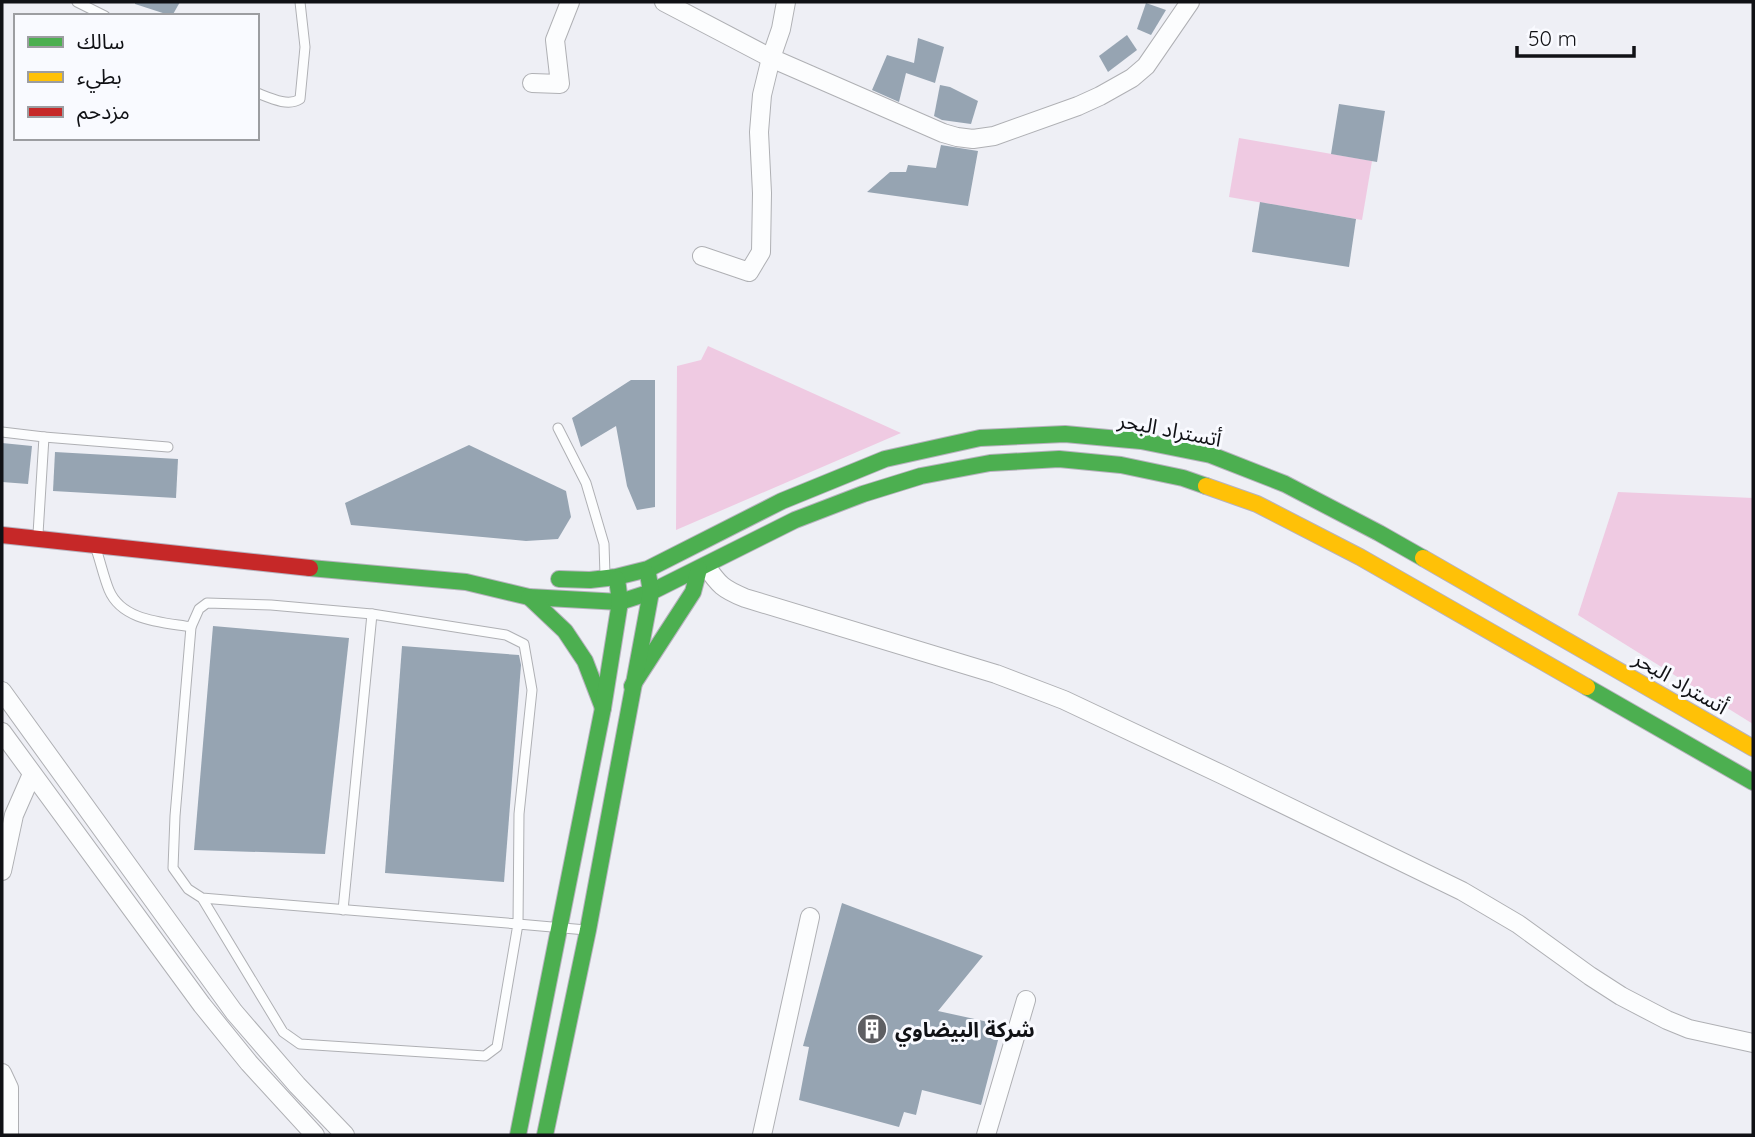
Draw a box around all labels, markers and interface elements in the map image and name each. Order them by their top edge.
legend [14,14,259,140]
scale bar [1517,14,1634,58]
text: 50 m [1528,25,1577,51]
text: سالك [77,28,124,54]
text: بطيء [77,63,122,93]
text: مزدحم [77,98,130,127]
street label: أتستراد البحر [1115,406,1224,452]
street label: أتستراد البحر [1628,644,1733,719]
building icon: شركة البيضاوي [855,1012,889,1046]
place label: شركة البيضاوي [895,1016,1035,1047]

